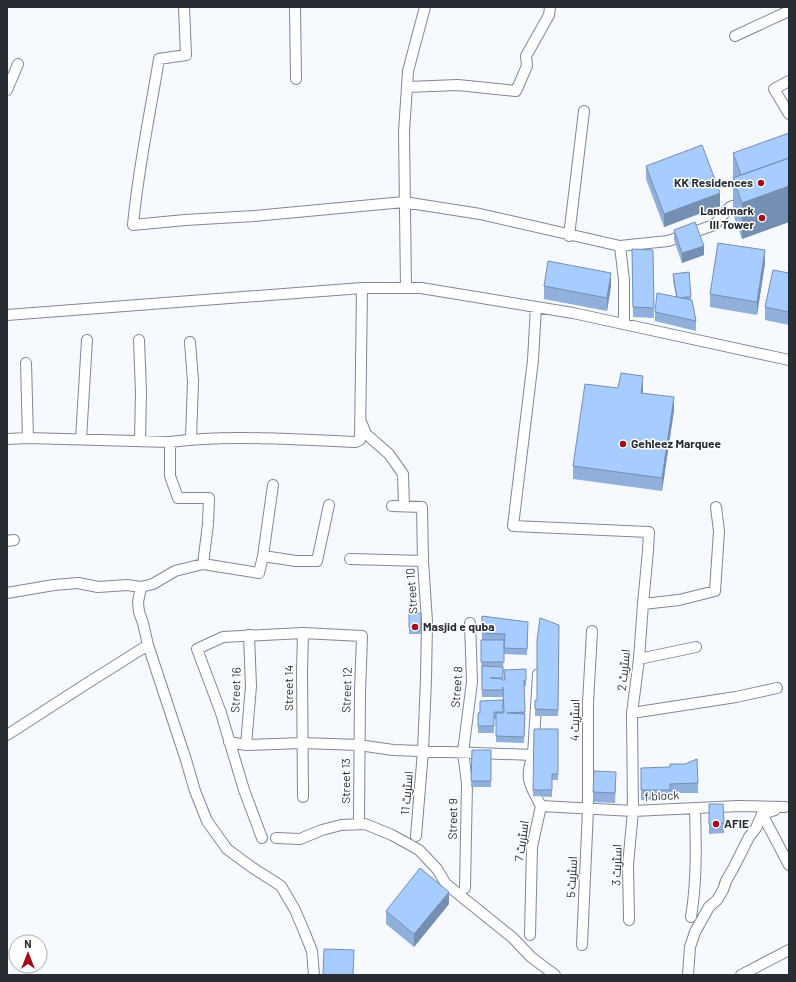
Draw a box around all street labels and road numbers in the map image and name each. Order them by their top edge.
street label: Street 10 [402,568,420,615]
street label: اسٹریٹ 2 [614,648,633,692]
street label: Street 14 [281,665,295,711]
street label: Street 8 [448,666,464,708]
street label: Street 16 [227,667,243,713]
street label: Street 12 [338,667,354,713]
street label: اسٹریٹ 4 [567,699,582,741]
street label: Street 13 [338,758,352,804]
street label: اسٹریٹ 11 [397,770,416,816]
street label: f block [644,787,680,803]
street label: Street 9 [445,798,459,840]
street label: اسٹریٹ 7 [511,819,532,862]
street label: اسٹریٹ 3 [608,844,625,886]
street label: اسٹریٹ 5 [563,856,580,898]

